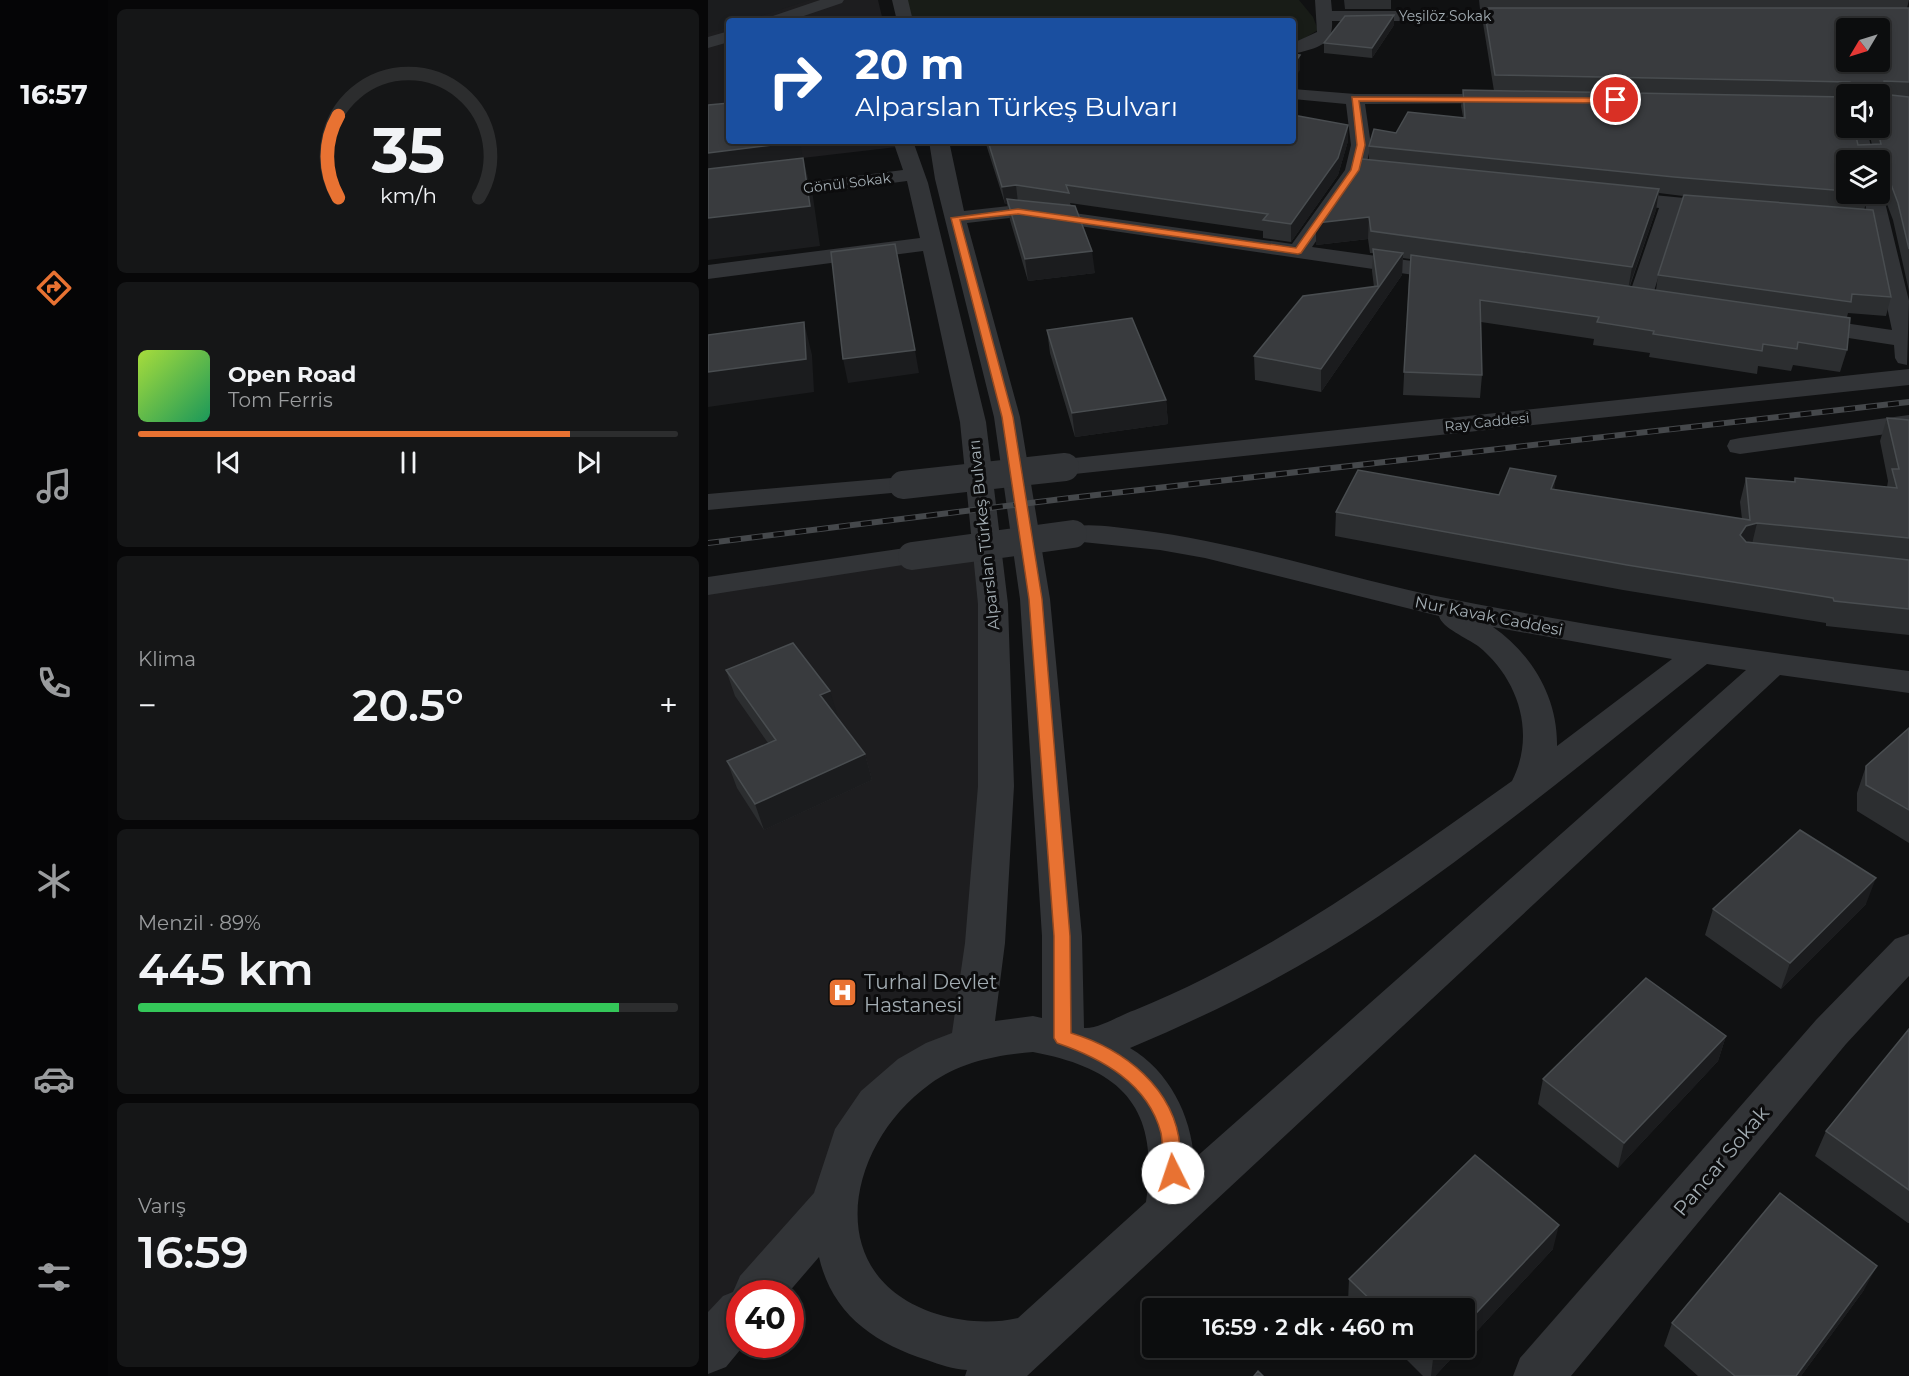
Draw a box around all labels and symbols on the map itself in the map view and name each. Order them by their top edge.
street label: Yeşilöz Sokak [1399,7,1492,25]
north arrow [1836,18,1890,72]
pin [1590,74,1641,125]
street label: Gönül Sokak [802,169,892,197]
street label: Ray Caddesi [1444,409,1530,435]
street label: Alparslan Türkeş Bulvarı [965,439,1003,631]
street label: Nur Kavak Caddesi [1413,592,1565,640]
place label: Turhal Devlet Hastanesi [864,970,997,1017]
hospital icon: Turhal Devlet Hastanesi [827,977,859,1009]
street label: Pancar Sokak [1668,1101,1774,1221]
position arrow [1141,1141,1205,1205]
speed limit sign: 40 [726,1280,804,1358]

